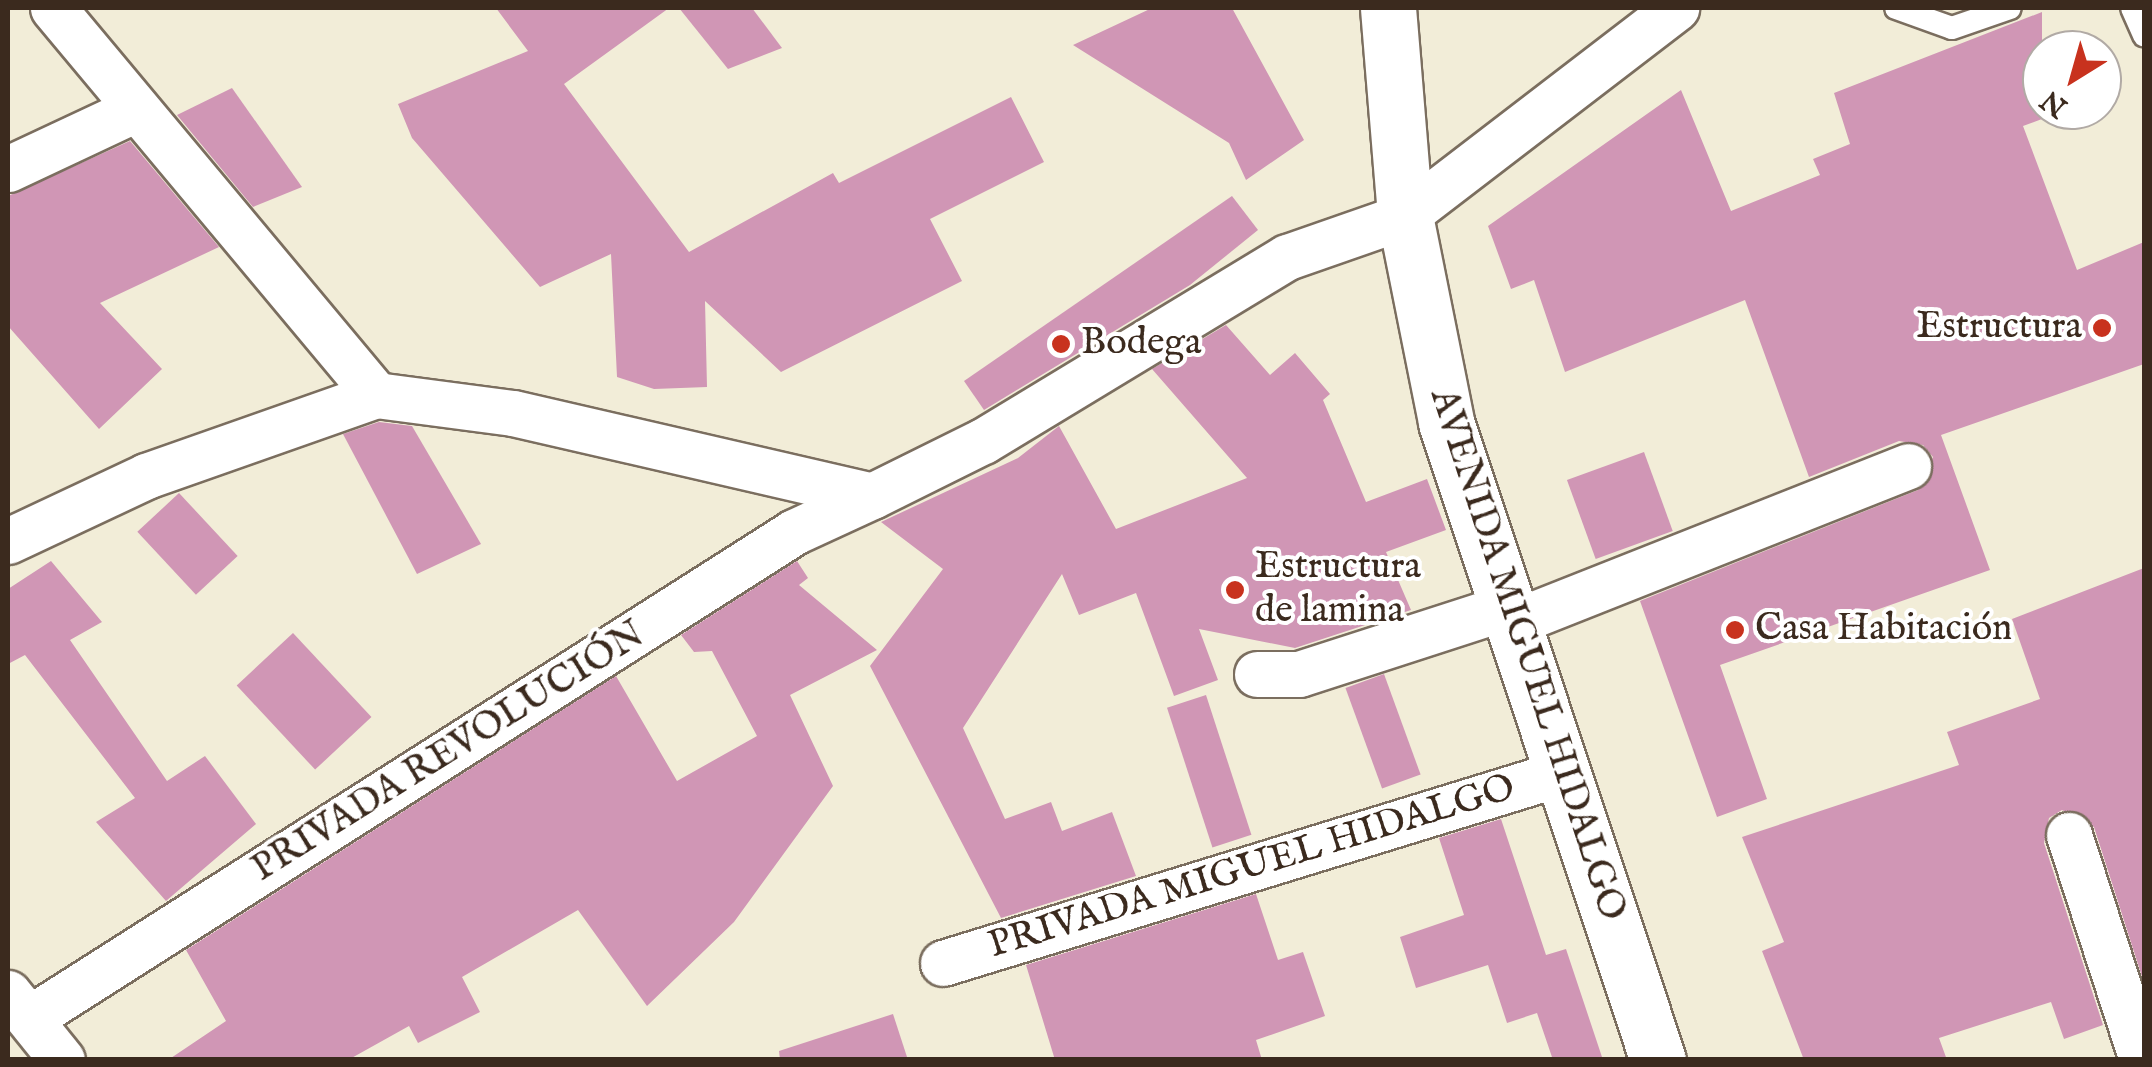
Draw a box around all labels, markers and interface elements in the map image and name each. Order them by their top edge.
north arrow [2022,30,2122,130]
text: N [2035,81,2075,124]
place label: Estructura [1916,305,2082,351]
marker: Estructura [2091,317,2113,339]
place label: Bodega [1081,321,1201,367]
marker: Bodega [1050,333,1072,355]
street label: AVENIDA MIGUEL HIDALGO [1418,383,1634,927]
place label: Estructura de lamina [1255,545,1421,634]
marker: Estructura de lamina [1224,579,1246,601]
place label: Casa Habitación [1755,607,2012,653]
street label: PRIVADA REVOLUCIÓN [244,613,654,893]
marker: Casa Habitación [1724,619,1746,641]
street label: PRIVADA MIGUEL HIDALGO [983,766,1521,970]

